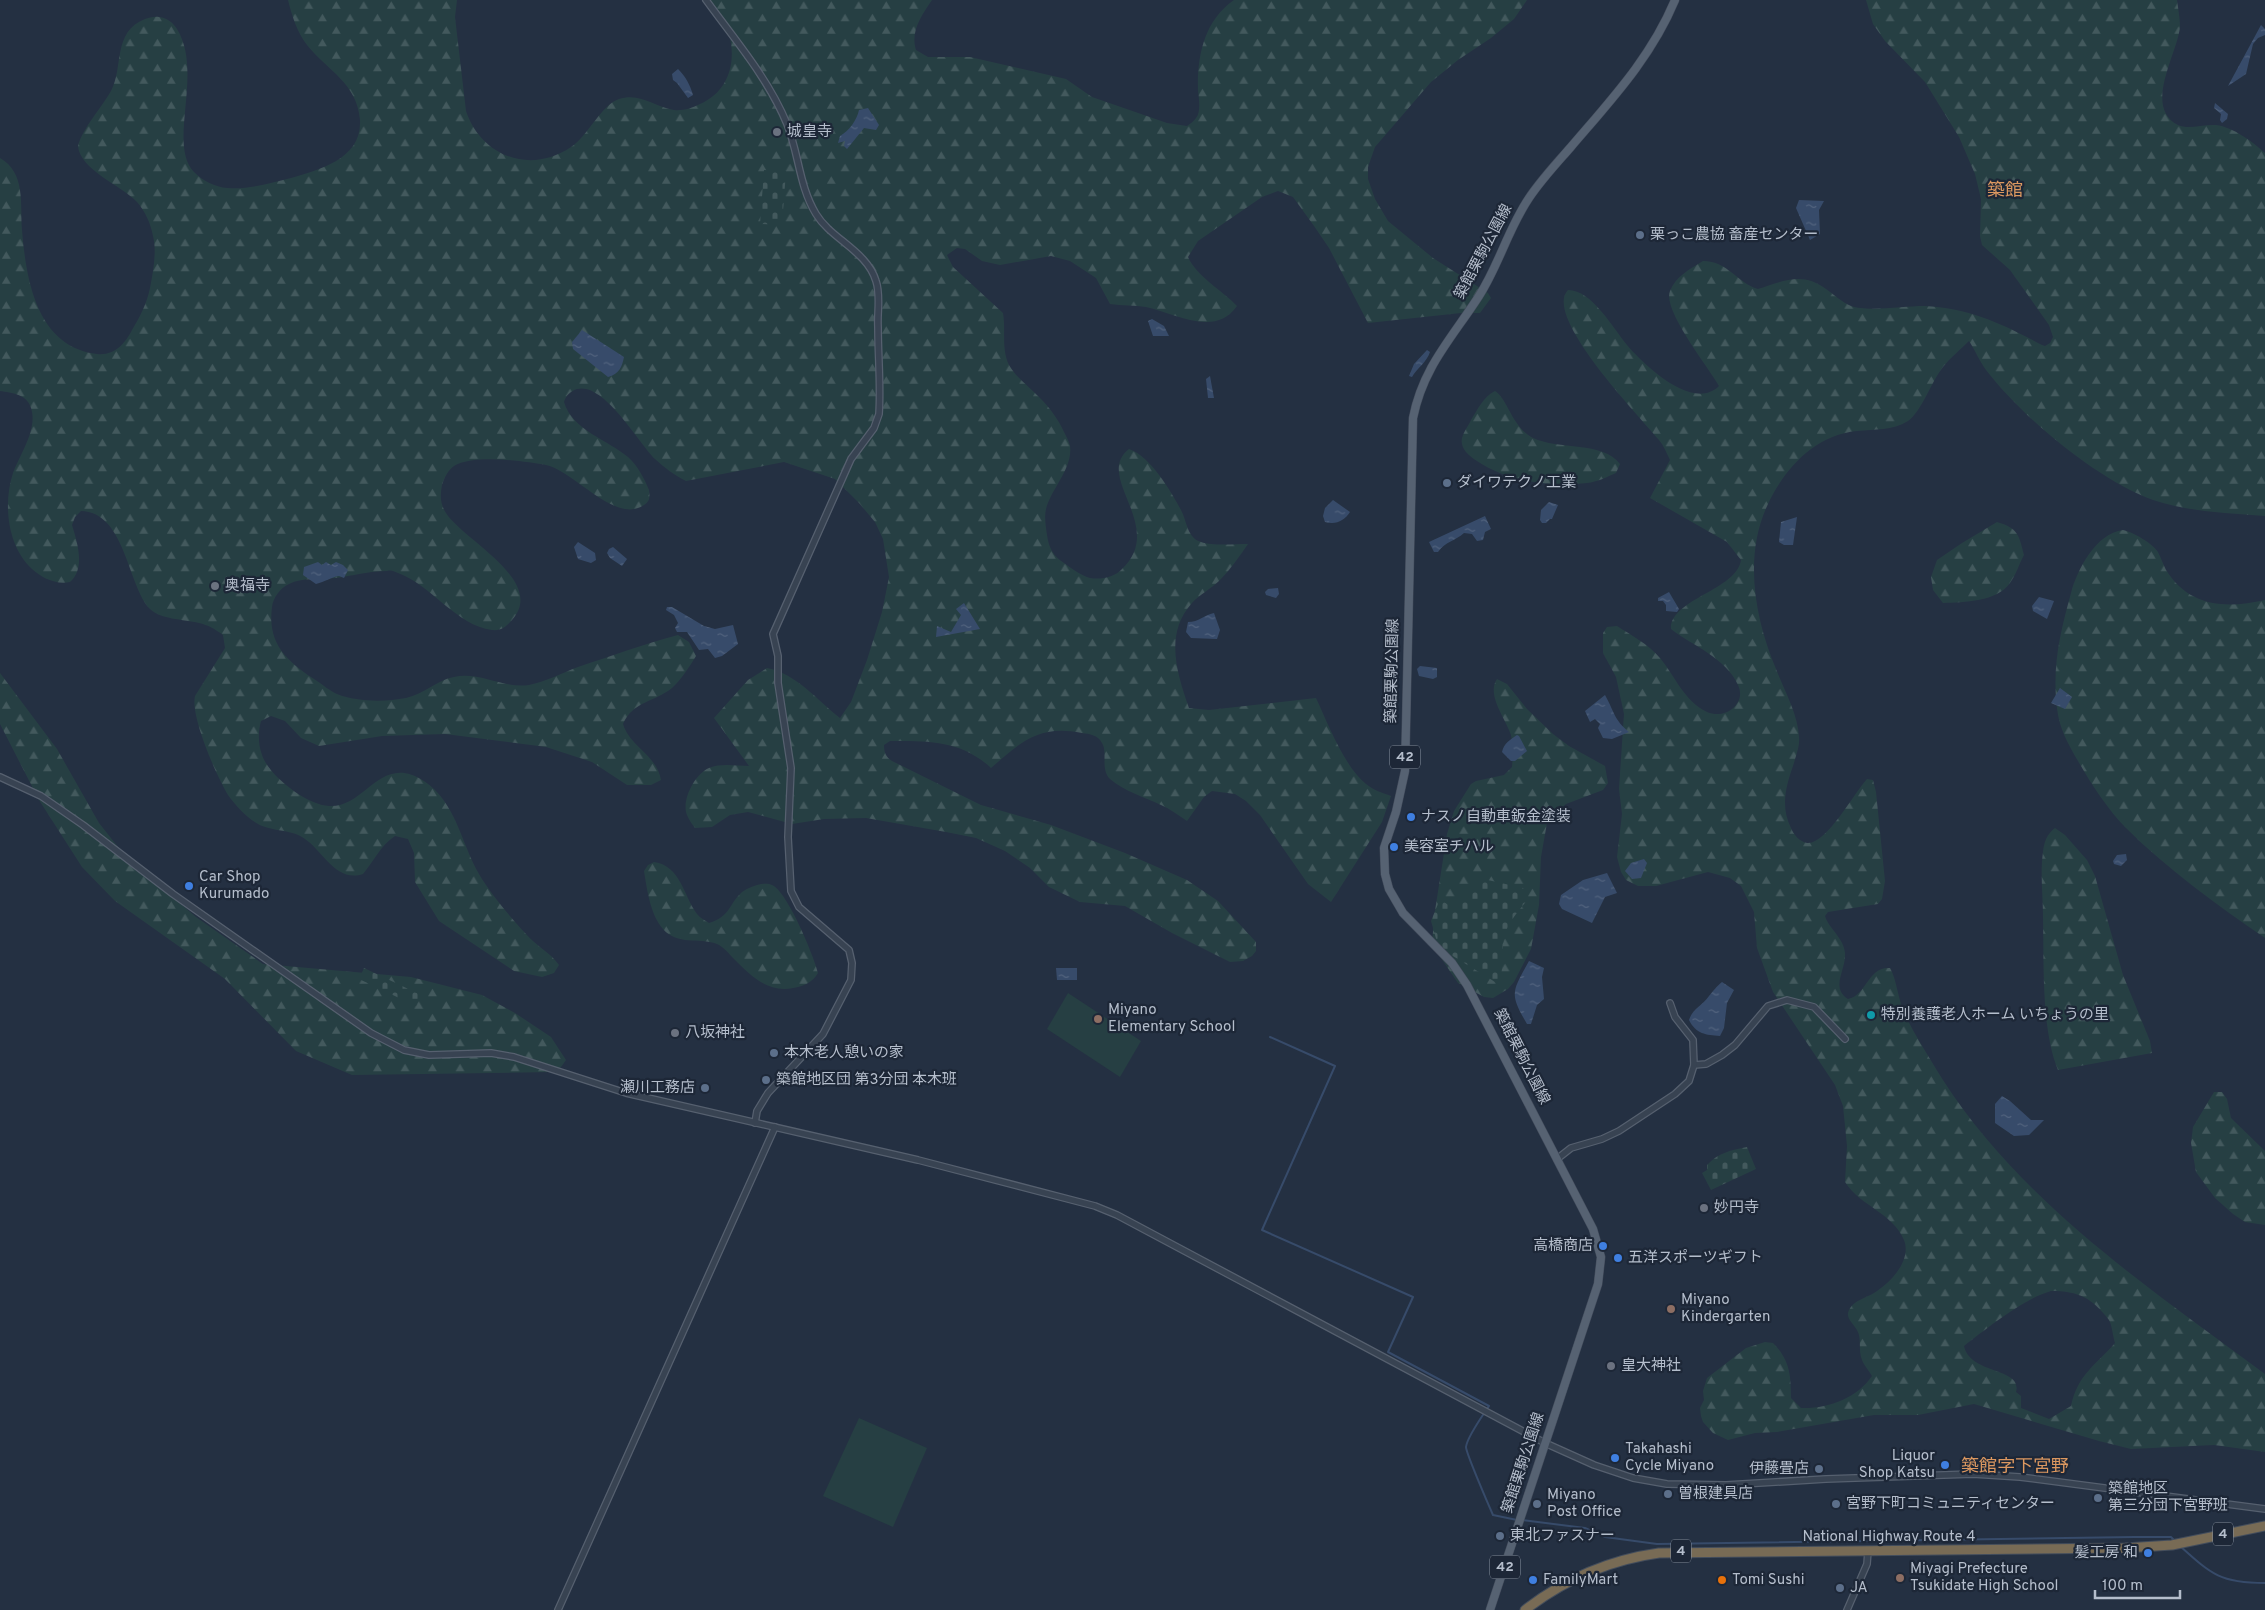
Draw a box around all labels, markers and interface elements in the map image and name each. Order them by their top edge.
place label: 城皇寺 [787,123,832,142]
marker: 城皇寺 [771,126,783,138]
district label: 築館 [1987,180,2023,203]
street label: 築館栗駒公園線 [1451,201,1517,303]
place label: 栗っこ農協 畜産センター [1650,225,1819,245]
marker: 栗っこ農協 畜産センター [1634,229,1646,241]
place label: ダイワテクノ工業 [1457,474,1576,493]
marker: ダイワテクノ工業 [1441,477,1453,489]
place label: 奥福寺 [225,577,270,596]
marker: 奥福寺 [209,580,221,592]
street label: 築館栗駒公園線 [1383,618,1403,724]
road number: 42 [1390,746,1420,769]
place label: ナスノ自動車鈑金塗装 [1421,808,1571,827]
marker: ナスノ自動車鈑金塗装 [1405,811,1417,823]
place label: 美容室チハル [1404,838,1494,857]
marker: 美容室チハル [1388,841,1400,853]
place label: Car Shop Kurumado [199,868,269,904]
marker: Car Shop Kurumado [183,880,195,892]
place label: Miyano Elementary School [1108,1001,1235,1037]
street label: 築館栗駒公園線 [1489,1006,1553,1108]
place label: 特別養護老人ホーム いちょうの里 [1881,1006,2109,1025]
marker: 特別養護老人ホーム いちょうの里 [1865,1009,1877,1021]
marker: Miyano Elementary School [1092,1013,1104,1025]
place label: 八坂神社 [685,1024,745,1043]
marker: 八坂神社 [669,1027,681,1039]
place label: 本木老人憩いの家 [784,1043,904,1063]
marker: 本木老人憩いの家 [768,1047,780,1059]
place label: 築館地区団 第3分団 本木班 [776,1071,957,1090]
marker: 築館地区団 第3分団 本木班 [760,1074,772,1086]
place label: 瀬川工務店 [620,1079,695,1098]
marker: 瀬川工務店 [699,1082,711,1094]
place label: 妙円寺 [1714,1199,1759,1218]
marker: 妙円寺 [1698,1202,1710,1214]
place label: 高橋商店 [1533,1237,1593,1256]
marker: 高橋商店 [1597,1240,1609,1252]
place label: 五洋スポーツギフト [1628,1249,1763,1268]
marker: 五洋スポーツギフト [1612,1252,1624,1264]
place label: Miyano Kindergarten [1681,1291,1770,1327]
marker: Miyano Kindergarten [1665,1303,1677,1315]
place label: 皇大神社 [1621,1357,1681,1376]
marker: 皇大神社 [1605,1360,1617,1372]
street label: 築館栗駒公園線 [1499,1410,1549,1516]
place label: Takahashi Cycle Miyano [1625,1440,1714,1476]
place label: Liquor Shop Katsu [1859,1447,1935,1483]
marker: Takahashi Cycle Miyano [1609,1452,1621,1464]
district label: 築館字下宮野 [1961,1456,2069,1479]
marker: Liquor Shop Katsu [1939,1459,1951,1471]
place label: 伊藤畳店 [1749,1460,1809,1479]
marker: 伊藤畳店 [1813,1463,1825,1475]
place label: 築館地区 第三分団下宮野班 [2108,1480,2228,1516]
place label: 曽根建具店 [1678,1485,1753,1504]
place label: Miyano Post Office [1547,1486,1621,1522]
marker: 曽根建具店 [1662,1488,1674,1500]
marker: 築館地区 第三分団下宮野班 [2092,1492,2104,1504]
place label: 宮野下町コミュニティセンター [1846,1495,2055,1514]
marker: Miyano Post Office [1531,1498,1543,1510]
marker: 宮野下町コミュニティセンター [1830,1498,1842,1510]
road number: 4 [2213,1522,2233,1546]
place label: 東北ファスナー [1510,1526,1615,1546]
street label: National Highway Route 4 [1803,1528,1975,1547]
marker: 東北ファスナー [1494,1530,1506,1542]
road number: 4 [1671,1540,1691,1562]
place label: 髪工房 和 [2074,1544,2138,1563]
marker: 髪工房 和 [2142,1547,2154,1559]
road number: 42 [1490,1555,1520,1578]
place label: Miyagi Prefecture Tsukidate High School [1910,1560,2059,1596]
scale bar [2095,1568,2180,1600]
place label: FamilyMart [1543,1571,1618,1590]
place label: Tomi Sushi [1732,1571,1804,1590]
marker: Miyagi Prefecture Tsukidate High School [1894,1572,1906,1584]
marker: FamilyMart [1527,1574,1539,1586]
marker: Tomi Sushi [1716,1574,1728,1586]
text: 100 m [2102,1577,2143,1596]
place label: JA [1850,1579,1868,1598]
marker: JA [1834,1582,1846,1594]

